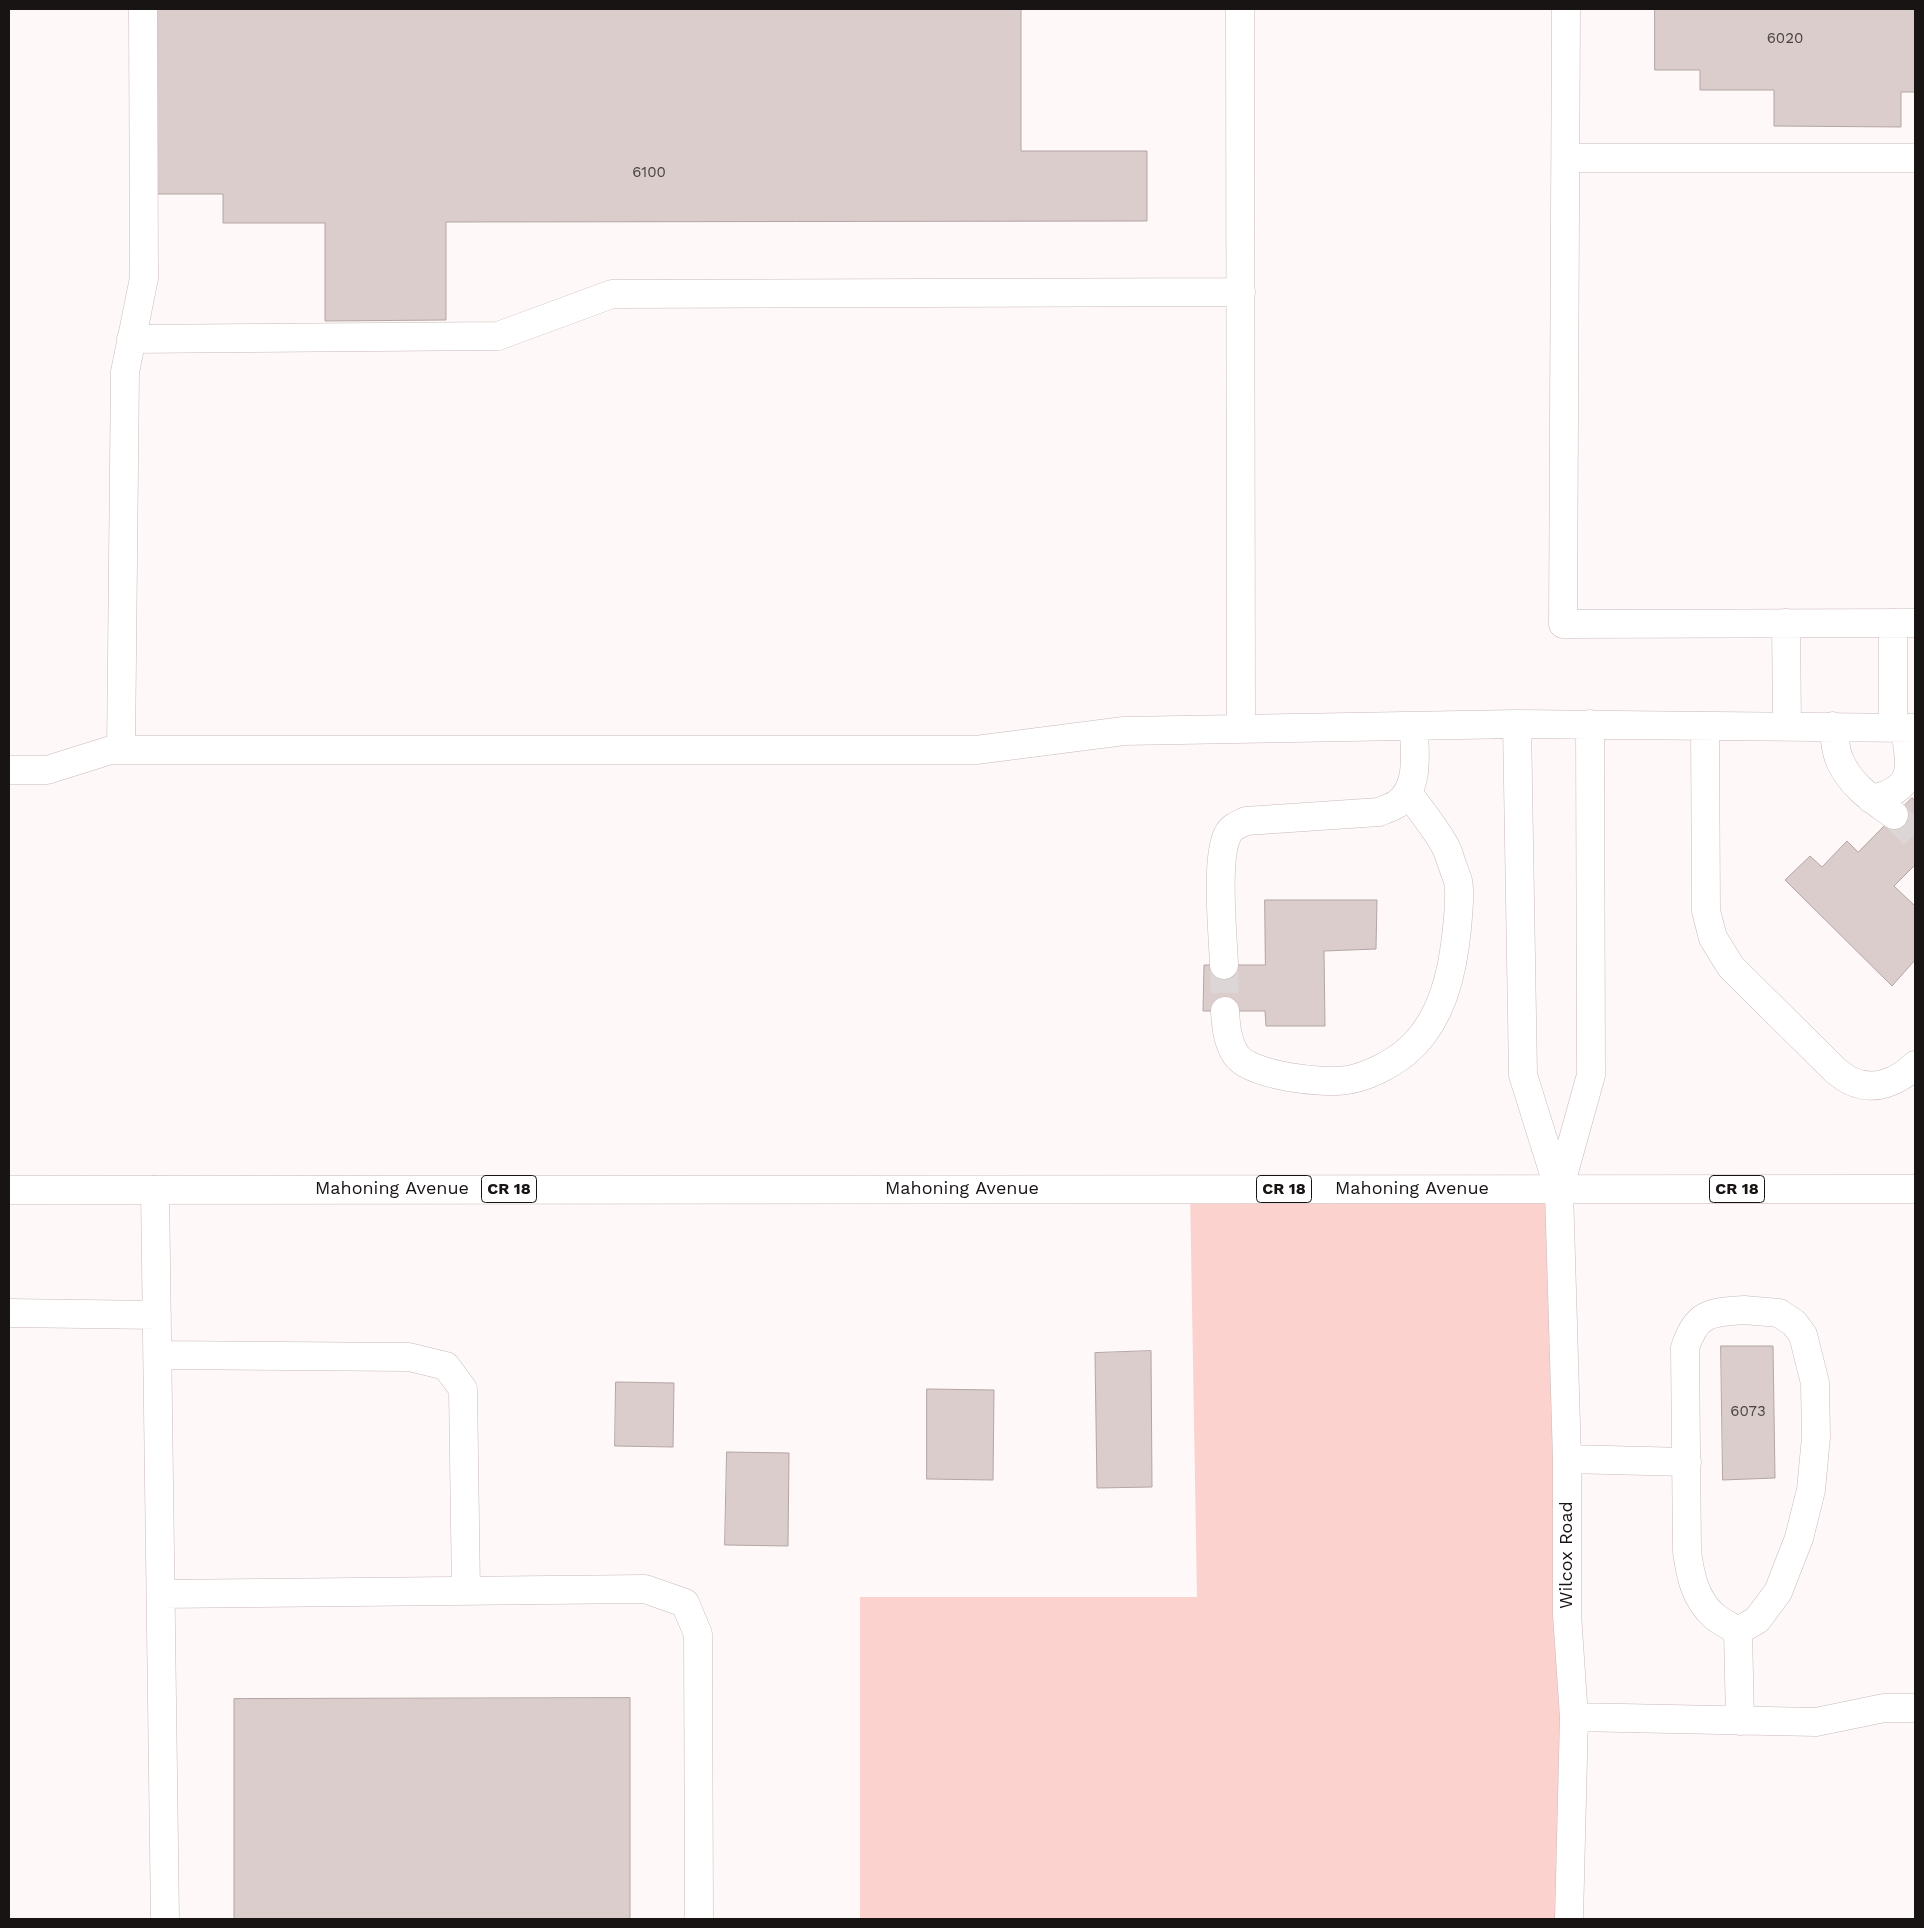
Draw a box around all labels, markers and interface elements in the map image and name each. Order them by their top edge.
house number: 6020 [1767,30,1803,48]
house number: 6100 [632,164,666,182]
road number: CR 18 [482,1176,536,1202]
road number: CR 18 [1256,1176,1312,1202]
road number: CR 18 [1710,1176,1764,1202]
street label: Mahoning Avenue [315,1178,469,1200]
street label: Mahoning Avenue [885,1178,1039,1200]
street label: Mahoning Avenue [1335,1178,1489,1200]
house number: 6073 [1730,1403,1766,1421]
street label: Wilcox Road [1556,1501,1578,1609]

